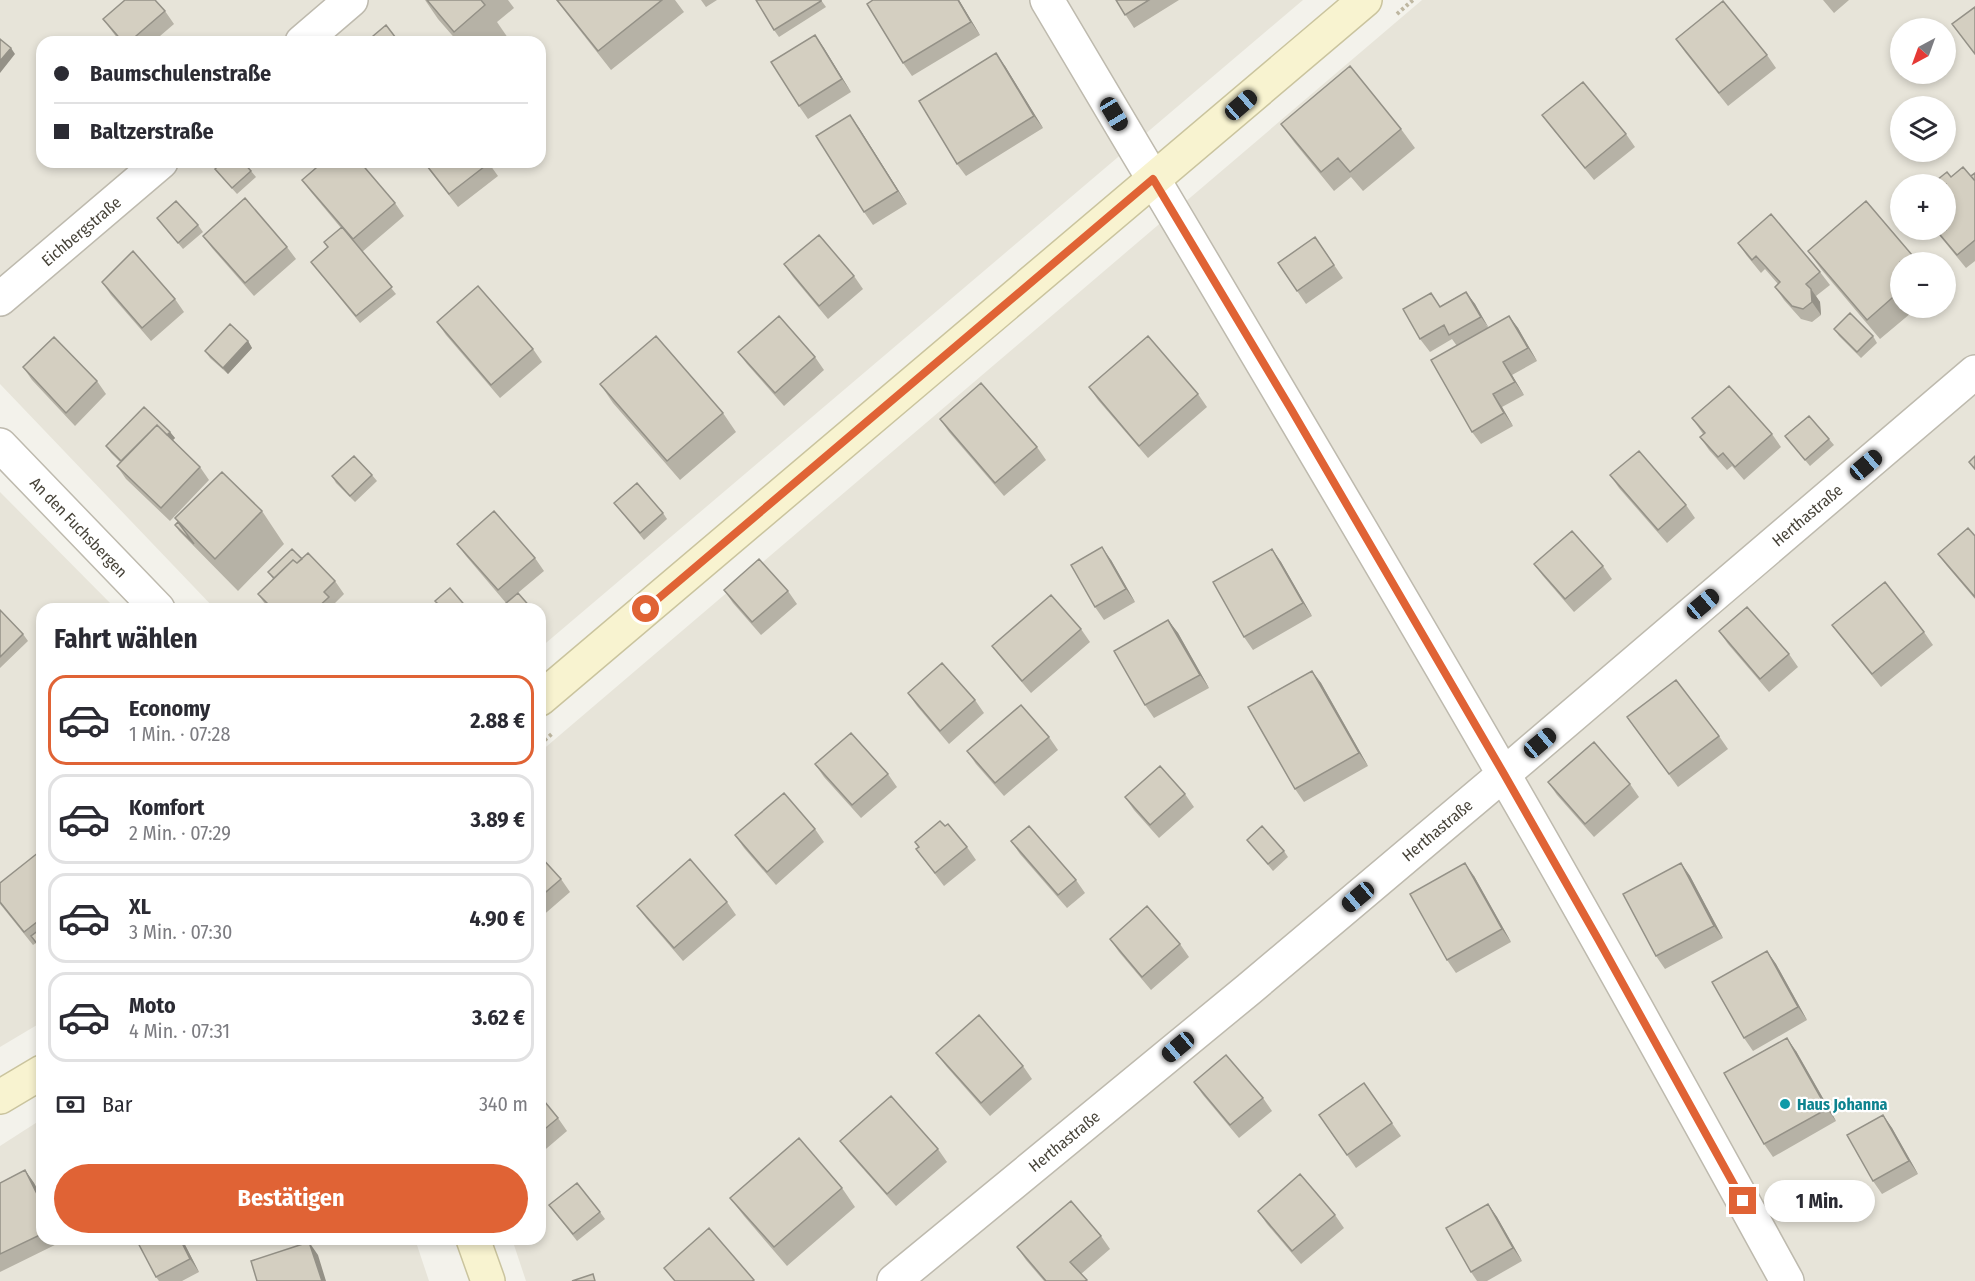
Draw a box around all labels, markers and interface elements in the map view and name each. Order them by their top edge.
north arrow [1890,18,1956,84]
map controls [1890,18,1956,318]
text: Baumschulenstraße [90,60,271,87]
car [1222,86,1260,124]
car [1097,94,1131,134]
button: layers [1890,96,1956,162]
text: Baltzerstraße [90,118,214,145]
button: + [1890,174,1956,240]
street label: Eichbergstraße [38,193,125,270]
button: − [1890,252,1956,318]
car [1846,447,1886,483]
street label: An den Fuchsbergen [26,473,131,581]
street label: Herthastraße [1768,480,1846,550]
car [1683,586,1723,622]
route start [632,595,659,622]
text: Fahrt wählen [54,623,198,655]
icon: car [57,693,111,747]
text: Economy [129,695,210,722]
text: 2.88 € [470,707,525,734]
text: 1 Min. · 07:28 [129,722,230,746]
car [1520,725,1560,761]
icon: car [57,792,111,846]
text: Komfort [129,794,204,821]
street label: Herthastraße [1398,795,1476,865]
text: 3.89 € [470,806,525,833]
text: 2 Min. · 07:29 [129,821,231,845]
car [1338,879,1378,915]
icon: car [57,891,111,945]
text: XL [129,893,151,920]
text: 4.90 € [469,905,525,932]
text: 3 Min. · 07:30 [129,920,232,944]
icon: car [57,990,111,1044]
text: Moto [129,992,176,1019]
text: 3.62 € [472,1004,525,1031]
text: 4 Min. · 07:31 [129,1019,230,1043]
car [1158,1029,1198,1065]
icon: cash [54,1088,87,1121]
text: Bar [102,1091,133,1118]
text: 340 m [479,1092,528,1116]
place label: Haus Johanna [1797,1095,1888,1114]
marker: Haus Johanna [1778,1097,1792,1111]
street label: Herthastraße [1025,1107,1104,1176]
button: Bestätigen [54,1164,528,1233]
callout: 1 Min. [1764,1180,1875,1222]
route end [1729,1187,1756,1214]
text: 1 Min. [1796,1189,1843,1213]

